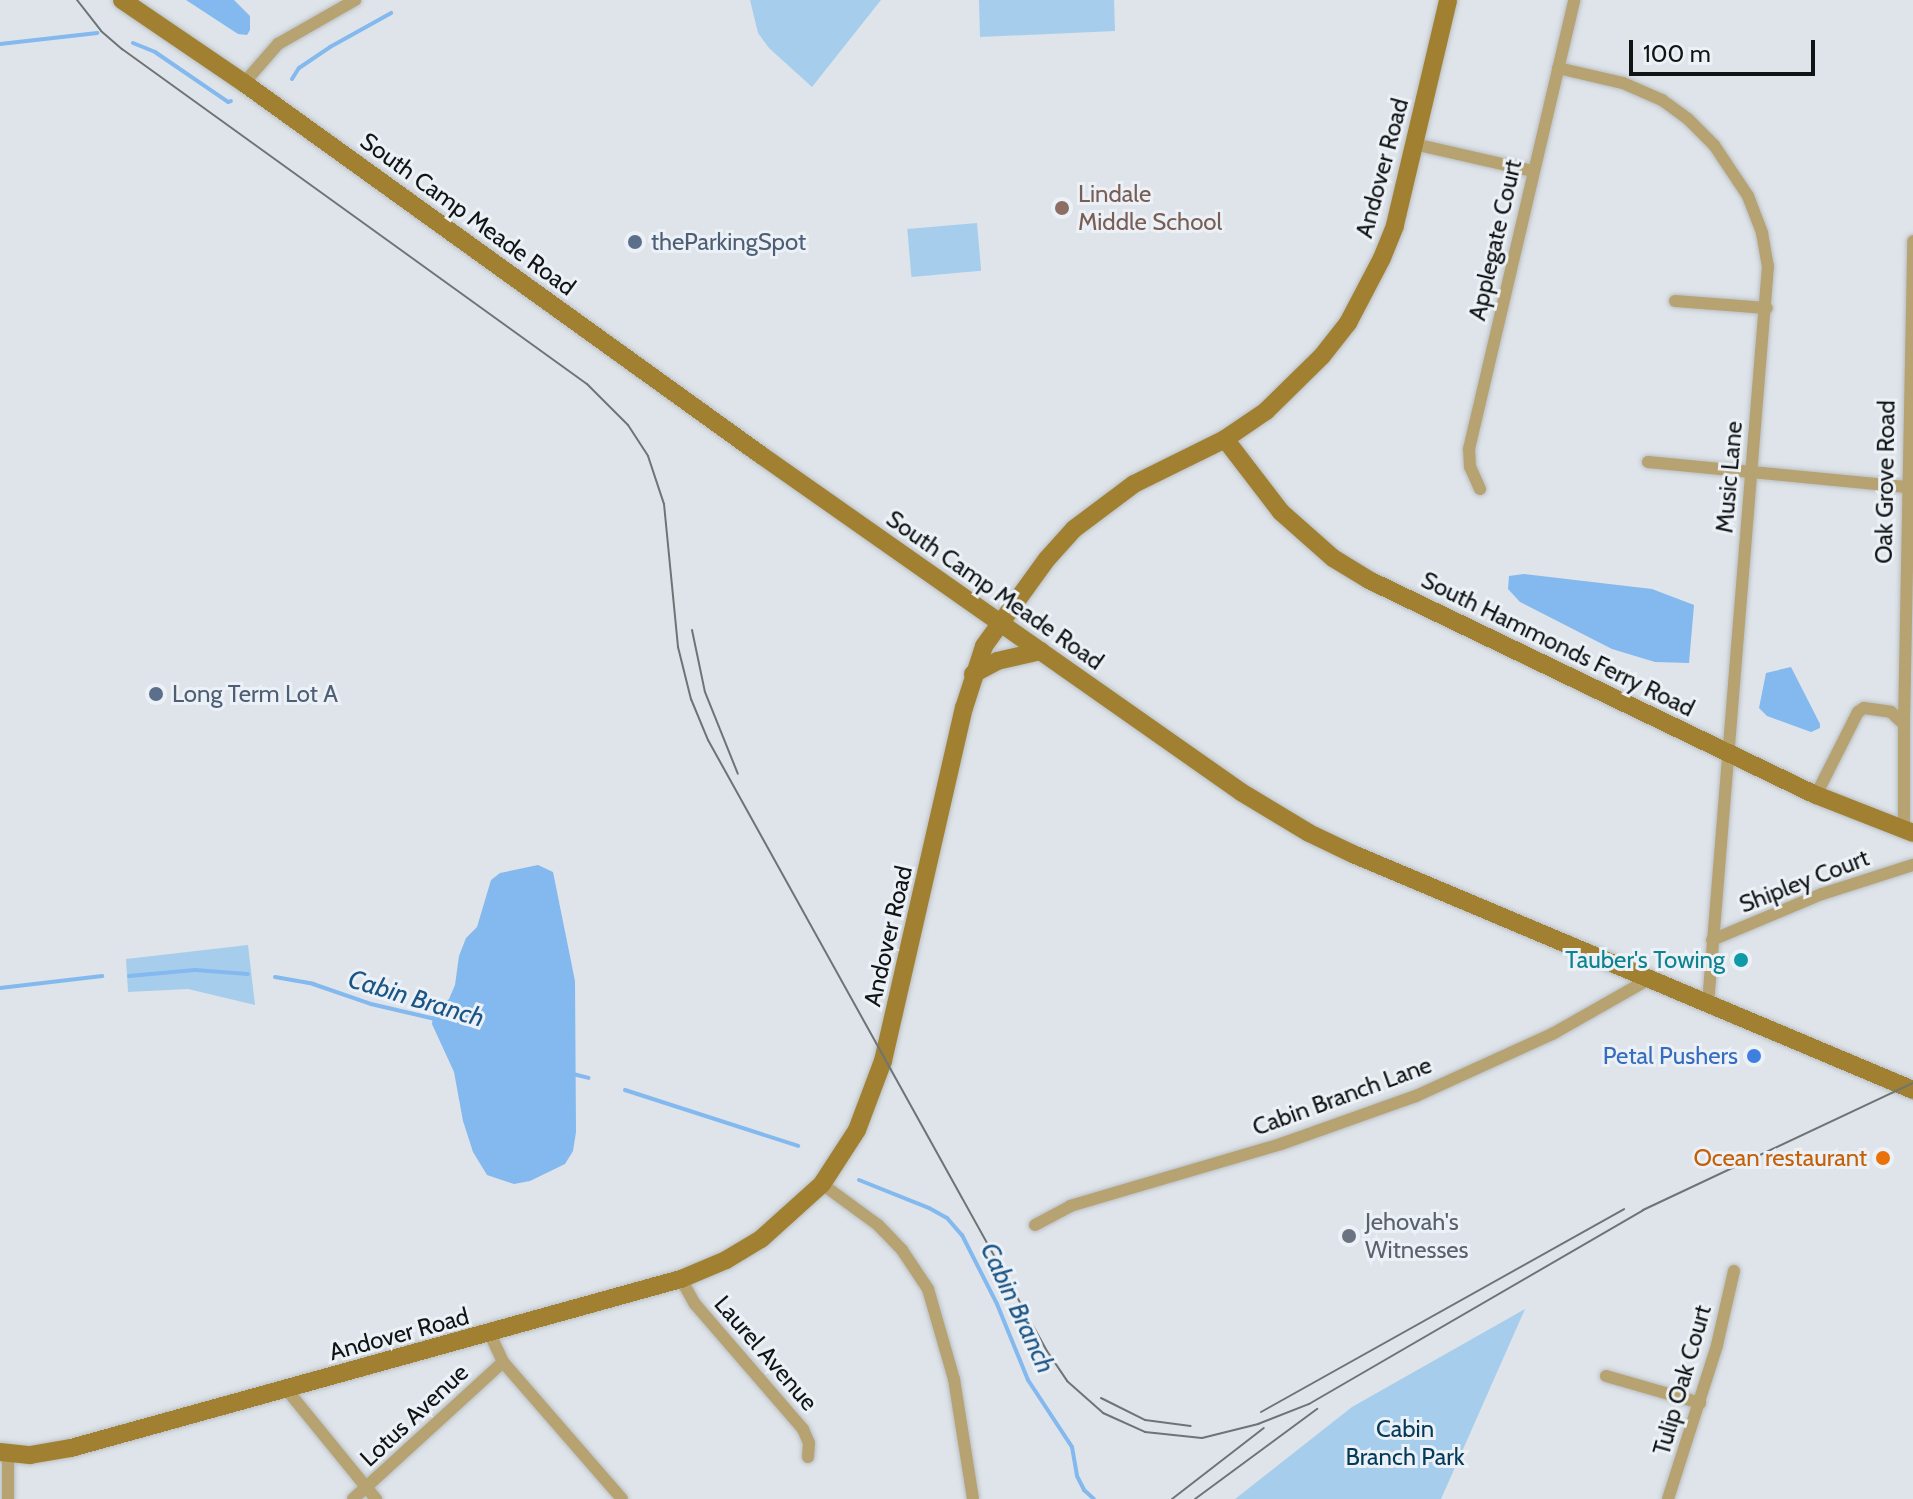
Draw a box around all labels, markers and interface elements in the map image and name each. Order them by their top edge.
scale bar [1633,24,1819,74]
text: 100 m [1643,39,1711,68]
street label: Andover Road [1350,95,1414,241]
street label: South Camp Meade Road [355,126,581,302]
street label: Applegate Court [1463,157,1527,323]
place label: Lindale Middle School [1078,180,1222,236]
marker: Lindale Middle School [1053,199,1071,217]
place label: theParkingSpot [651,228,806,256]
marker: theParkingSpot [626,233,644,251]
street label: Oak Grove Road [1869,400,1901,564]
street label: Music Lane [1710,420,1748,534]
street label: South Camp Meade Road [881,504,1109,676]
street label: South Hammonds Ferry Road [1417,565,1699,723]
place label: Long Term Lot A [172,680,338,708]
marker: Long Term Lot A [147,685,165,703]
street label: Shipley Court [1735,843,1873,919]
street label: Andover Road [858,863,918,1009]
place label: Tauber's Towing [1565,946,1725,974]
marker: Tauber's Towing [1732,951,1750,969]
water label: Cabin Branch [344,964,488,1034]
place label: Petal Pushers [1603,1042,1738,1070]
marker: Petal Pushers [1745,1047,1763,1065]
street label: Cabin Branch Lane [1248,1050,1436,1142]
place label: Ocean restaurant [1693,1144,1867,1172]
marker: Ocean restaurant [1874,1149,1892,1167]
place label: Jehovah's Witnesses [1365,1208,1469,1264]
marker: Jehovah's Witnesses [1340,1227,1358,1245]
water label: Cabin Branch [973,1238,1061,1378]
street label: Laurel Avenue [708,1290,824,1416]
street label: Andover Road [326,1302,472,1366]
street label: Tulip Oak Court [1647,1302,1717,1458]
street label: Lotus Avenue [354,1358,474,1472]
park label: Cabin Branch Park [1345,1415,1465,1471]

